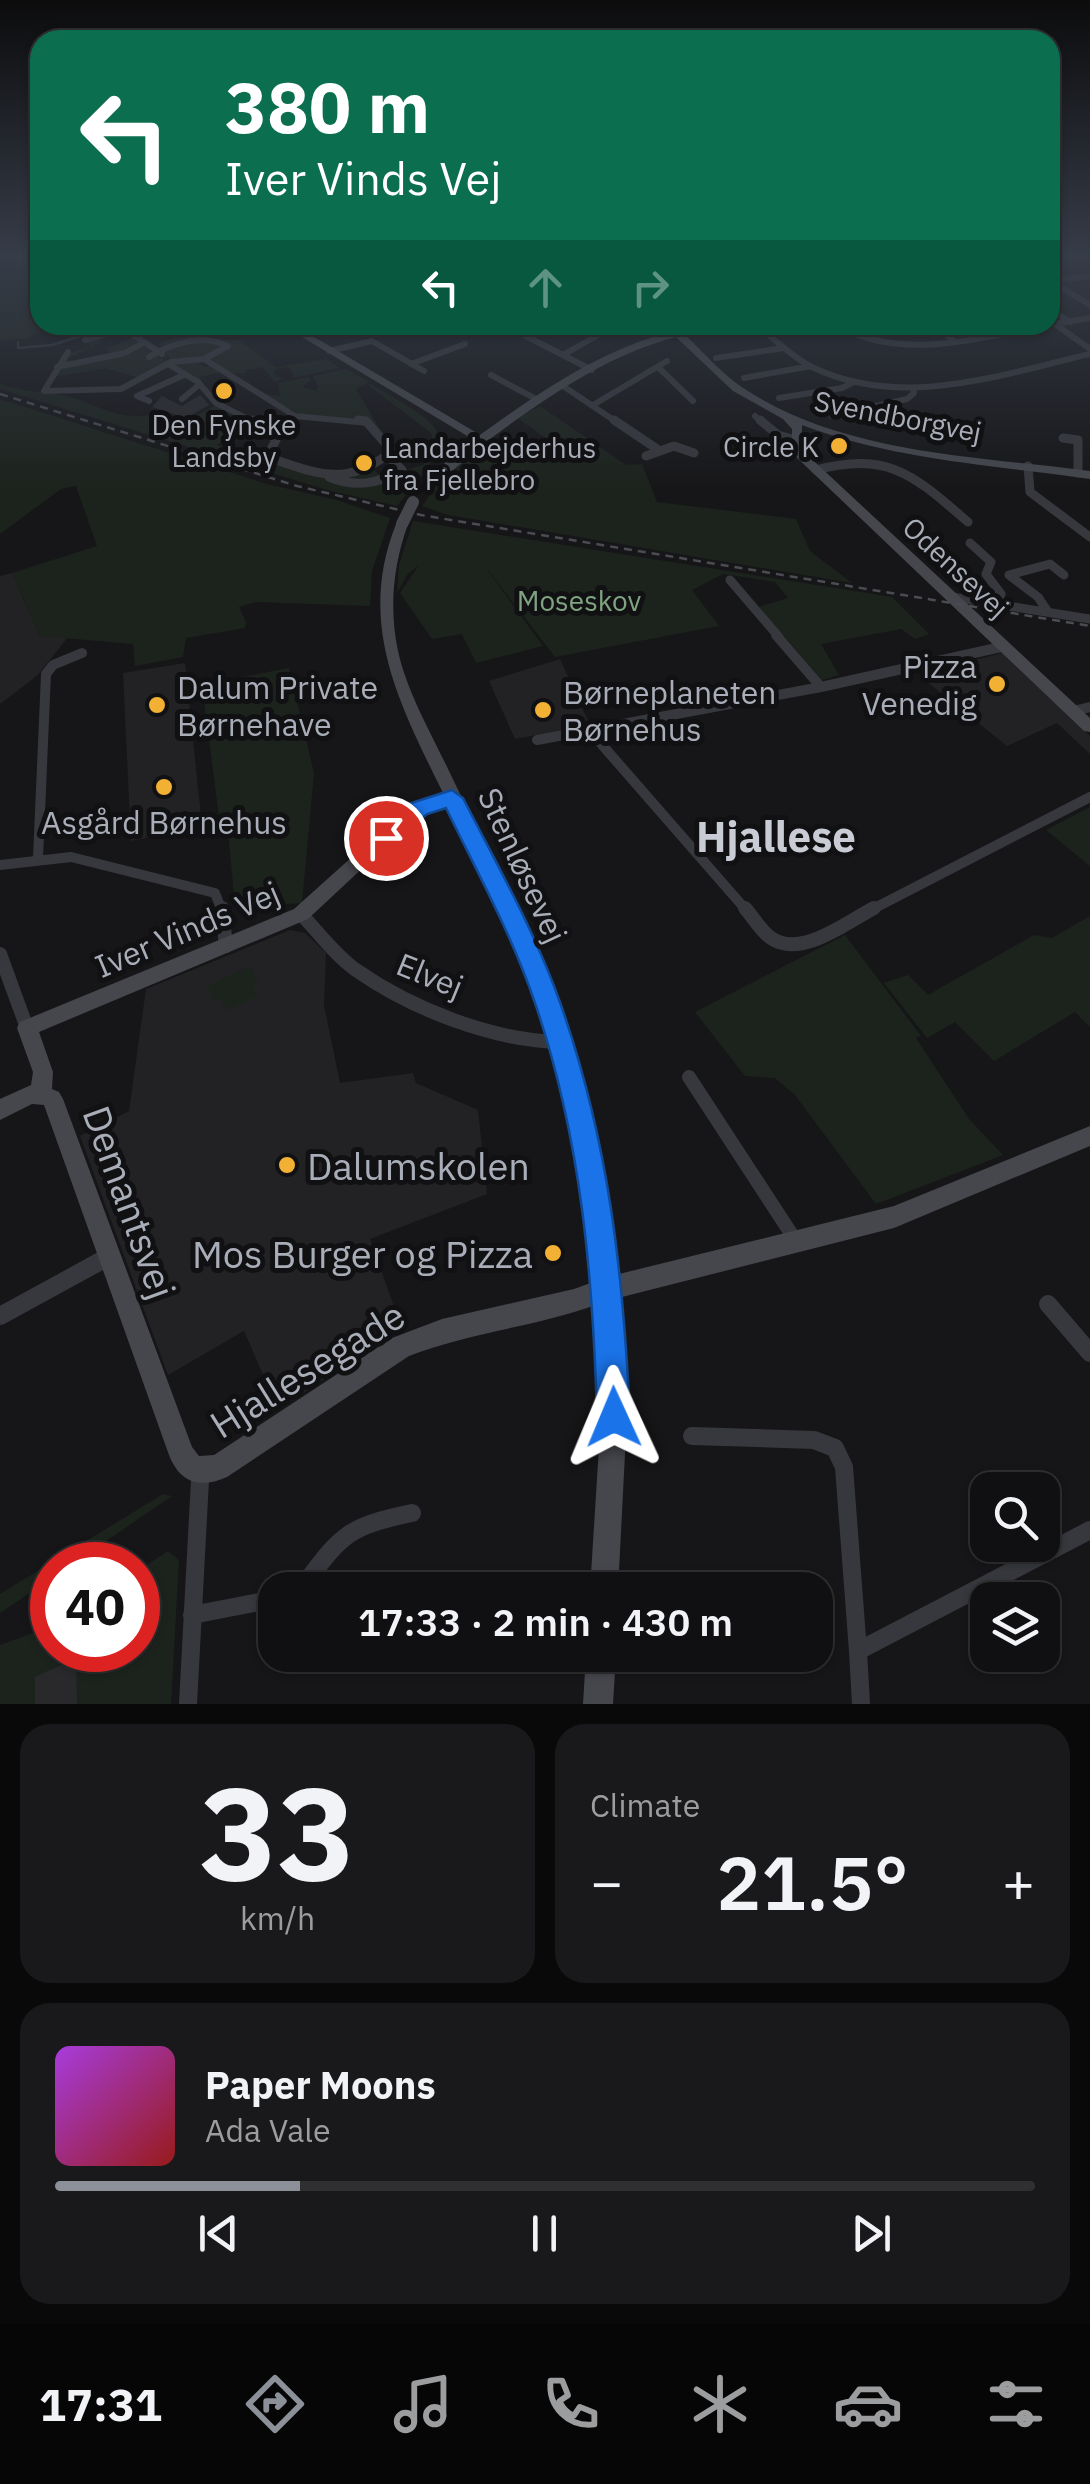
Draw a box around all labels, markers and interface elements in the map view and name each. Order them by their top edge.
text: 380 m [225,61,430,152]
icon: left [60,70,190,200]
text: Iver Vinds Vej [225,149,501,207]
icon: left [413,260,468,315]
icon: ahead [518,260,573,315]
icon: right [623,260,678,315]
marker: Den Fynske Landsby [213,380,235,402]
street label: Svendborgvej [811,382,985,450]
place label: Den Fynske Landsby [152,406,296,475]
place label: Circle K [723,428,819,465]
place label: Landarbejderhus fra Fjellebro [384,429,596,498]
marker: Circle K [828,435,850,457]
marker: Landarbejderhus fra Fjellebro [353,452,375,474]
street label: Odensevej [895,508,1017,626]
park label: Moseskov [517,582,642,619]
place label: Pizza Venedig [862,645,977,724]
place label: Dalum Private Børnehave [177,666,378,745]
place label: Børneplaneten Børnehus [563,671,777,750]
marker: Pizza Venedig [986,673,1008,695]
marker: Dalum Private Børnehave [146,694,168,716]
marker: Børneplaneten Børnehus [532,699,554,721]
marker: Asgård Børnehus [153,776,175,798]
street label: Stenløsevej [469,781,577,949]
pin [344,796,429,881]
place label: Asgård Børnehus [41,801,287,843]
district label: Hjallese [696,809,856,864]
icon: arrive [359,811,414,866]
street label: Iver Vinds Vej [88,871,286,987]
street label: Elvej [391,943,469,1007]
street label: Demantsvej [73,1099,187,1305]
place label: Dalumskolen [307,1141,530,1190]
marker: Dalumskolen [276,1154,298,1176]
place label: Mos Burger og Pizza [192,1229,533,1278]
marker: Mos Burger og Pizza [542,1242,564,1264]
street label: Hjallesegade [201,1290,413,1448]
position arrow [562,1365,666,1469]
map controls [970,1472,1060,1672]
button: search [970,1472,1060,1562]
speed limit sign: 40 [30,1542,160,1672]
button: layers [970,1582,1060,1672]
text: 17:33 · 2 min · 430 m [358,1597,733,1646]
text: 33 [199,1747,356,1916]
text: Climate [590,1784,700,1826]
text: 21.5° [716,1833,909,1931]
text: − [590,1846,623,1917]
text: + [1002,1846,1035,1917]
text: km/h [240,1897,315,1939]
text: Paper Moons [205,2060,436,2109]
text: Ada Vale [205,2109,331,2151]
icon: previous [191,2206,246,2261]
icon: pause [517,2206,572,2261]
icon: next [844,2206,899,2261]
icon: directions [240,2369,310,2439]
icon: music [388,2369,458,2439]
icon: phone [536,2369,606,2439]
icon: climate [685,2369,755,2439]
icon: car [833,2369,903,2439]
icon: filters [981,2369,1051,2439]
text: 17:31 [39,2375,162,2433]

